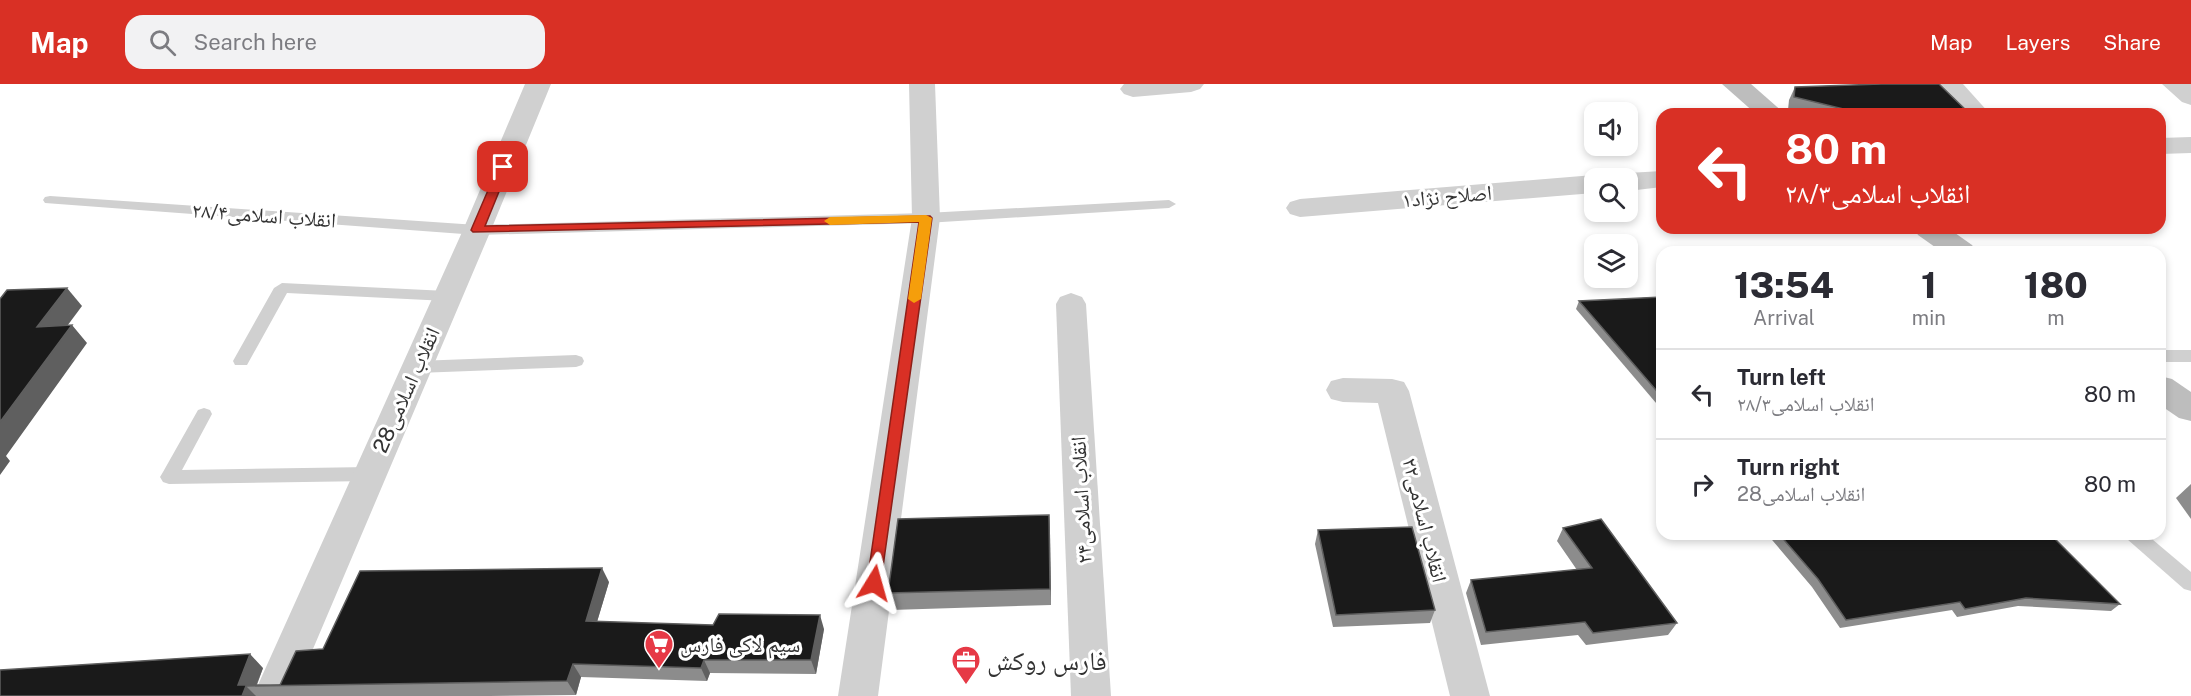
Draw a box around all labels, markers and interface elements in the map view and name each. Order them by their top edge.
search box [125,15,545,69]
text: Map [30,26,89,59]
icon: search [146,26,179,59]
text: Search here [194,29,317,55]
text: Map [1930,30,1973,55]
text: Layers [2006,30,2070,55]
text: Share [2103,30,2161,55]
map controls [1584,102,1638,288]
button: sound [1584,102,1638,156]
text: 80 m [1785,124,1887,173]
icon: left [1686,132,1764,210]
pin [477,141,528,192]
icon: arrive [486,150,519,183]
button: search [1584,168,1638,222]
text: انقلاب اسلامی۲۸/۳ [1785,177,1971,209]
street label: اصلاح نژاد۱ [1401,180,1493,213]
street label: انقلاب اسلامی۲۸/۴ [191,197,337,234]
button: layers [1584,234,1638,288]
text: 13:54 [1734,264,1834,306]
text: 1 [1921,264,1937,306]
text: 180 [2024,264,2088,306]
text: Arrival [1753,306,1815,330]
text: min [1912,306,1946,330]
text: m [2047,306,2065,330]
street label: 28انقلاب اسلامی [367,323,446,457]
text: Turn left [1737,364,1826,390]
icon: left [1686,378,1719,411]
text: 80 m [2084,381,2136,407]
text: انقلاب اسلامی۲۸/۳ [1737,392,1874,416]
street label: انقلاب اسلامی۲۴ [1065,436,1098,564]
text: Turn right [1737,454,1840,480]
street label: انقلاب اسلامی۲۲ [1396,455,1453,585]
icon: right [1686,468,1719,501]
text: 80 m [2084,471,2136,497]
text: 28انقلاب اسلامی [1737,482,1865,506]
position arrow [842,551,906,615]
supermarket icon: سیم لاکی فارس [643,628,675,670]
place label: سیم لاکی فارس [680,632,800,659]
office icon: فارس روکش [950,644,982,686]
place label: فارس روکش [987,645,1107,677]

